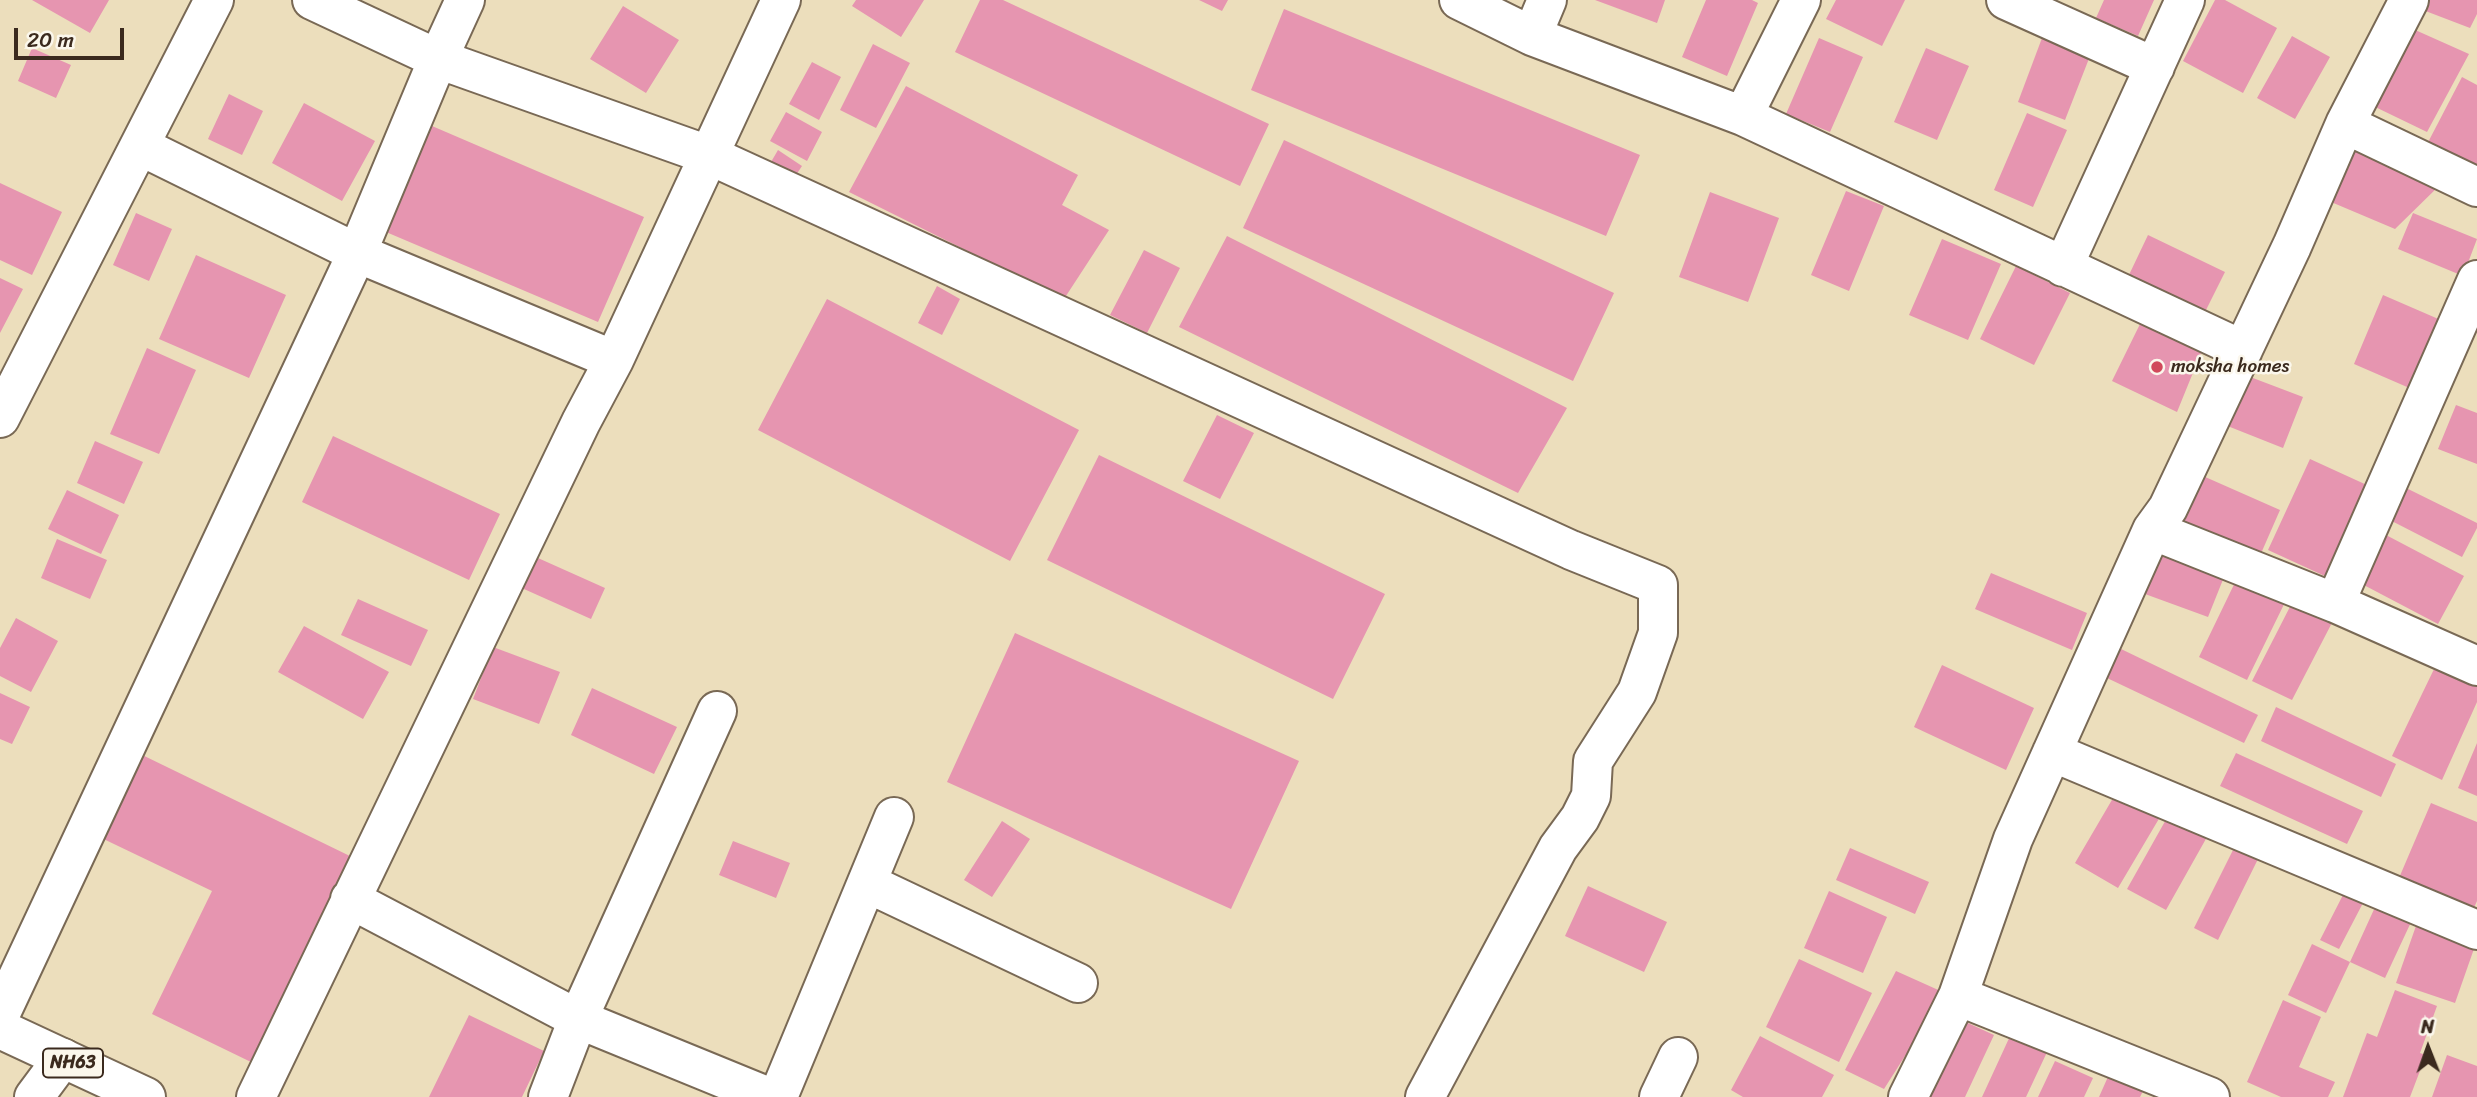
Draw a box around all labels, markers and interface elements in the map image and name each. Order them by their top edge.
scale bar [18,14,128,58]
text: 20 m [27,21,74,59]
place label: moksha homes [2171,356,2289,378]
marker: moksha homes [2149,359,2165,375]
text: N [2421,1010,2434,1043]
north arrow [2393,1013,2463,1083]
road number: NH63 [43,1048,103,1078]

